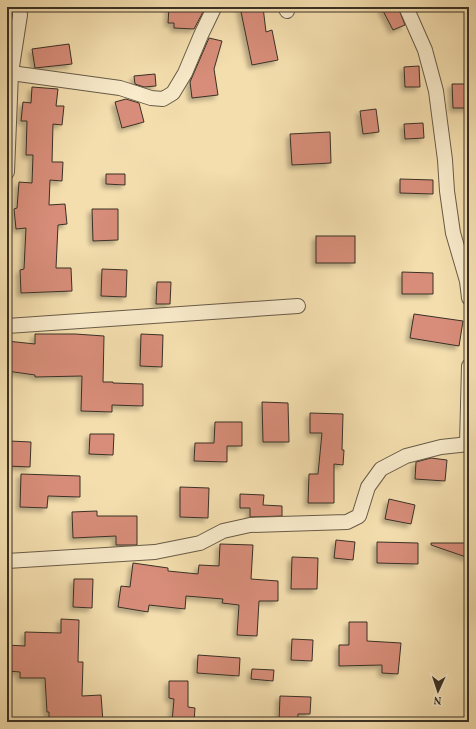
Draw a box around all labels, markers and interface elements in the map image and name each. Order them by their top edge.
north arrow [418,671,458,711]
text: N [433,692,442,707]

